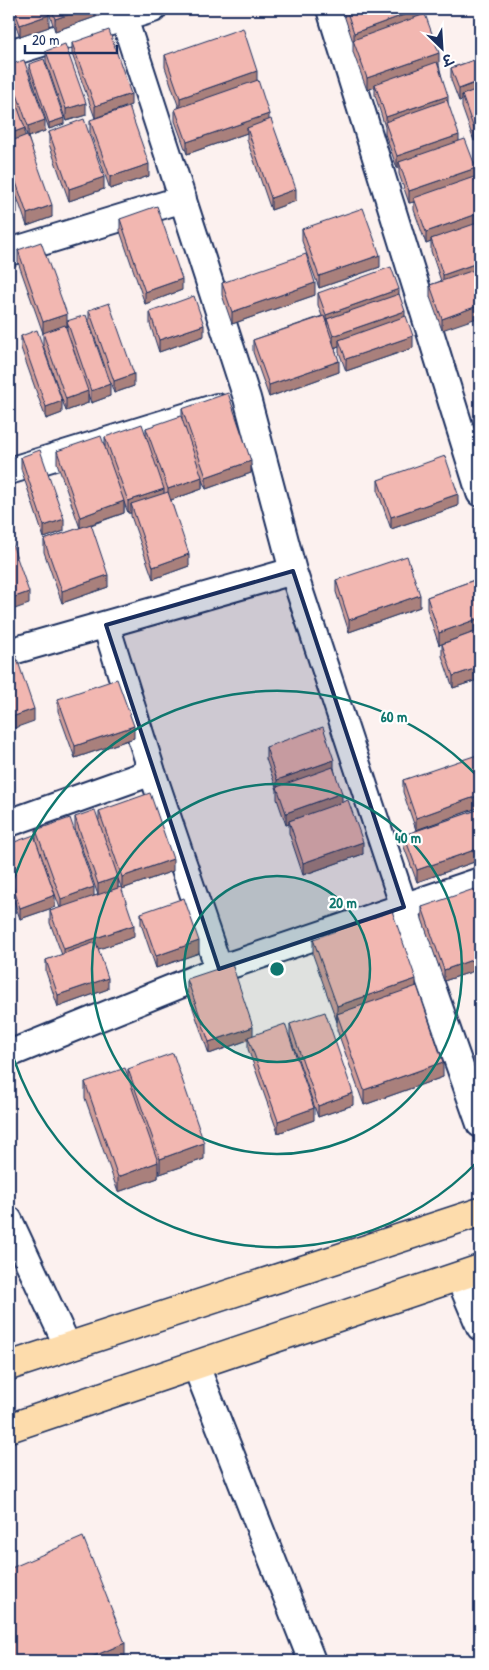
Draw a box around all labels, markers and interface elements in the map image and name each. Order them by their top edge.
scale bar [25,22,118,54]
north arrow [416,22,466,72]
text: 20 m [32,29,59,50]
text: उ [438,49,458,72]
text: 60 m [381,706,407,727]
text: 40 m [395,827,421,848]
text: 20 m [329,892,357,913]
centre of rings [268,960,286,978]

